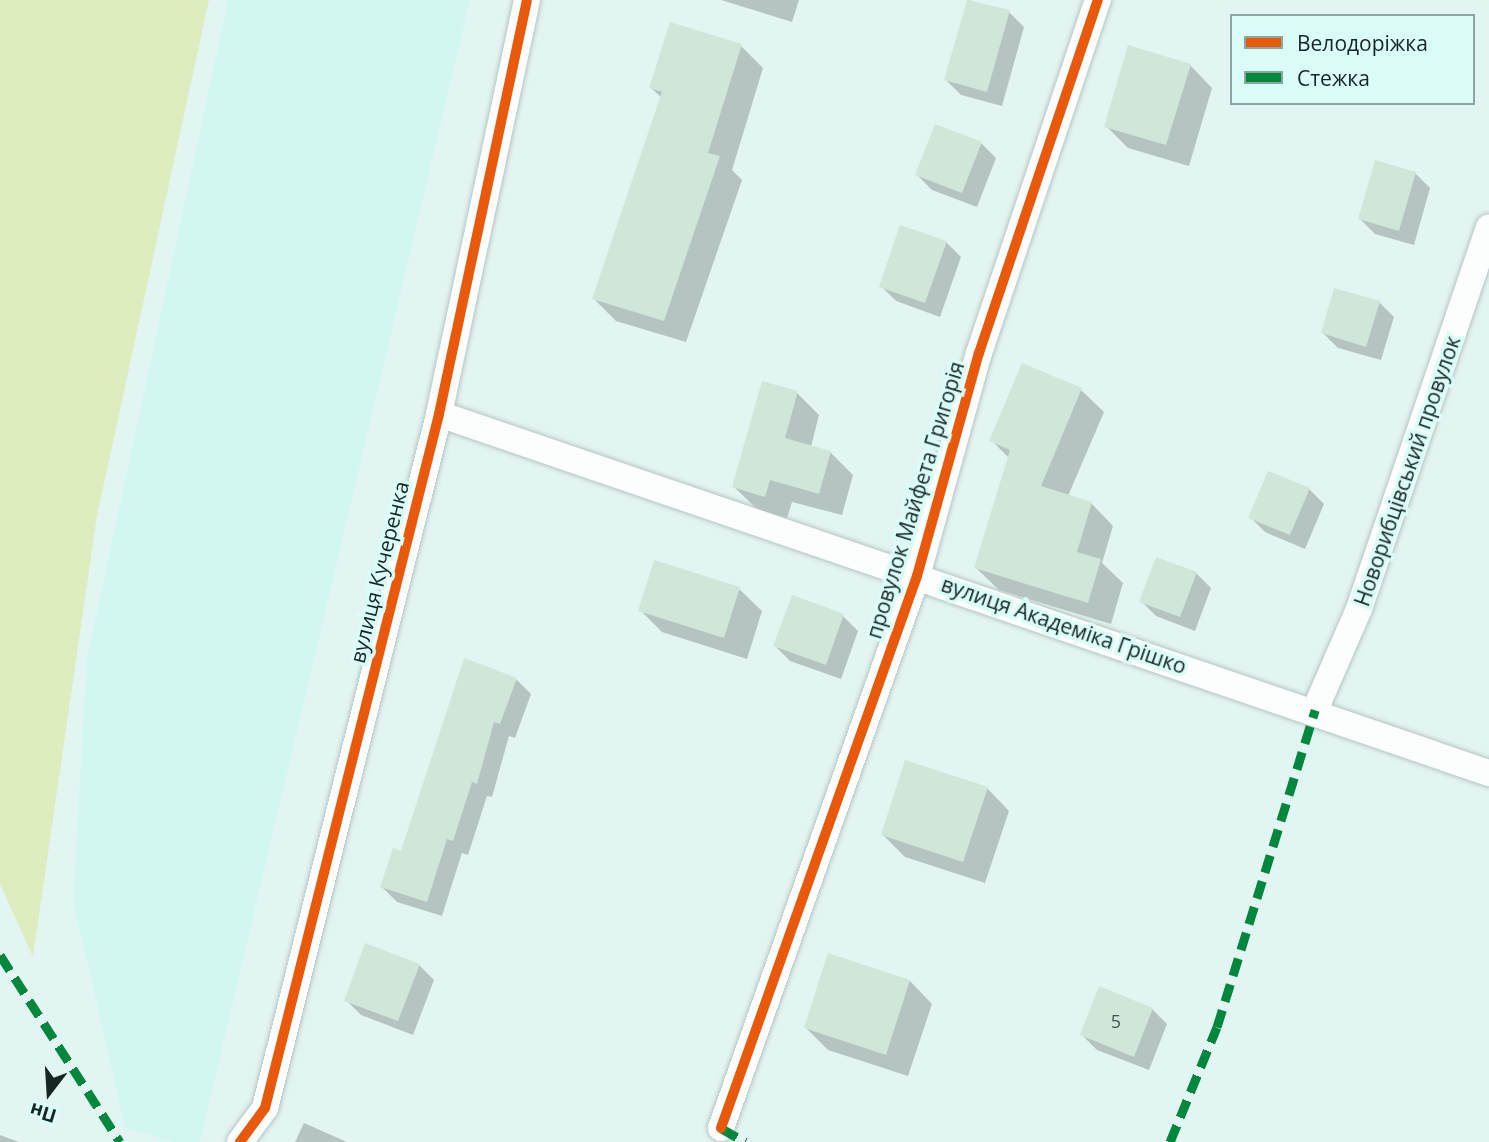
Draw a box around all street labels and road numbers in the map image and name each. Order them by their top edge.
street label: Новорибцівський провулок [1349,333,1465,609]
street label: провулок Майфета Григорія [861,358,969,642]
street label: вулиця Кучеренка [344,478,414,666]
street label: вулиця Академіка Грішко [938,571,1190,679]

